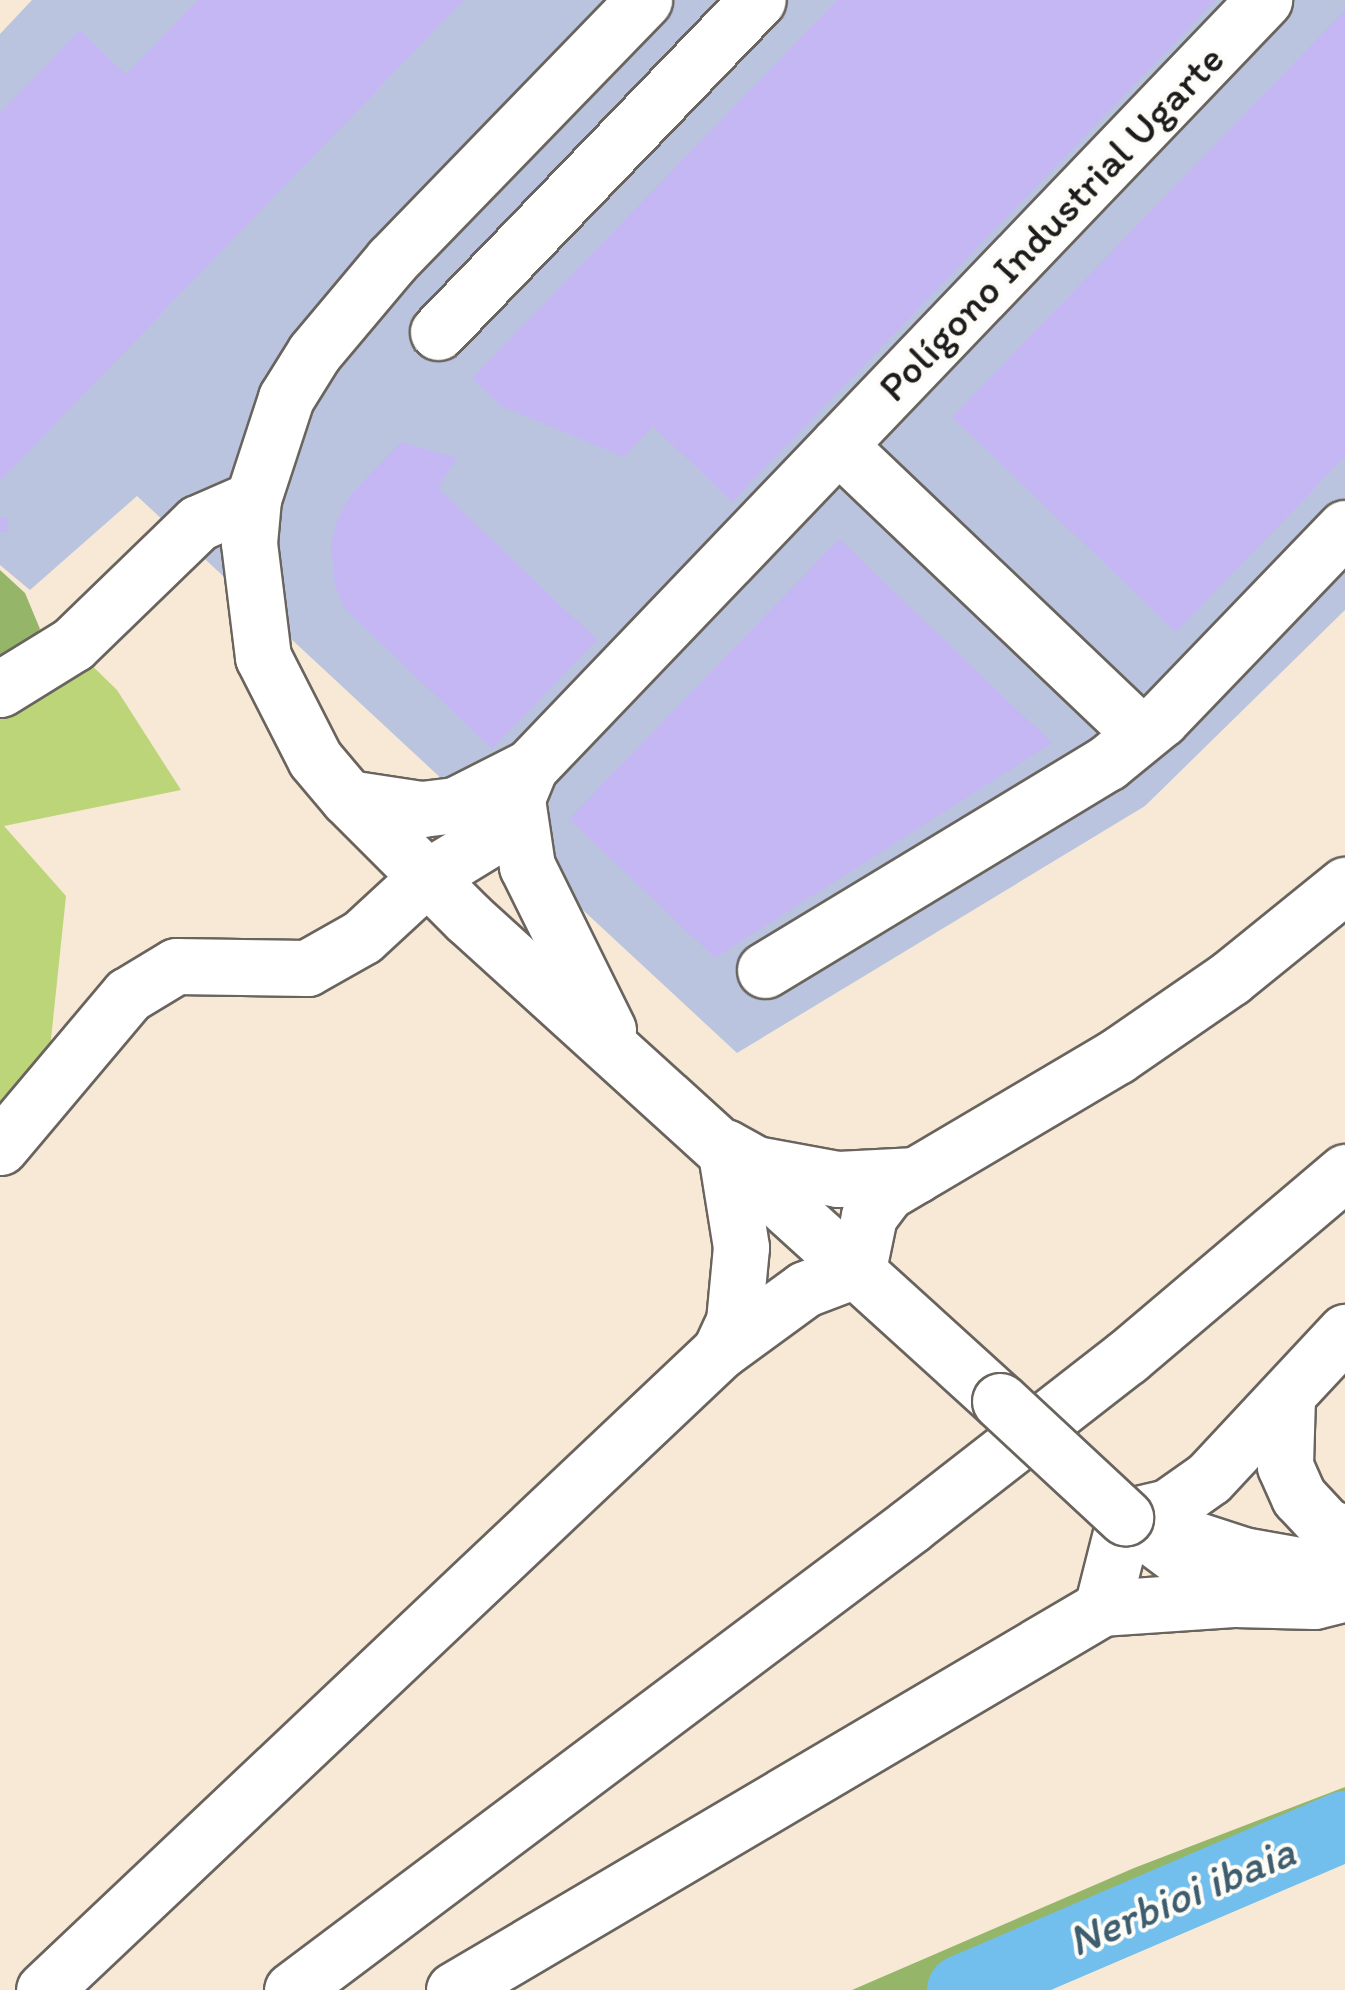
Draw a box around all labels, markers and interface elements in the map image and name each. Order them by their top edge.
street label: Polígono Industrial Ugarte [867,34,1235,412]
water label: Nerbioi ibaia [1059,1824,1303,1968]

